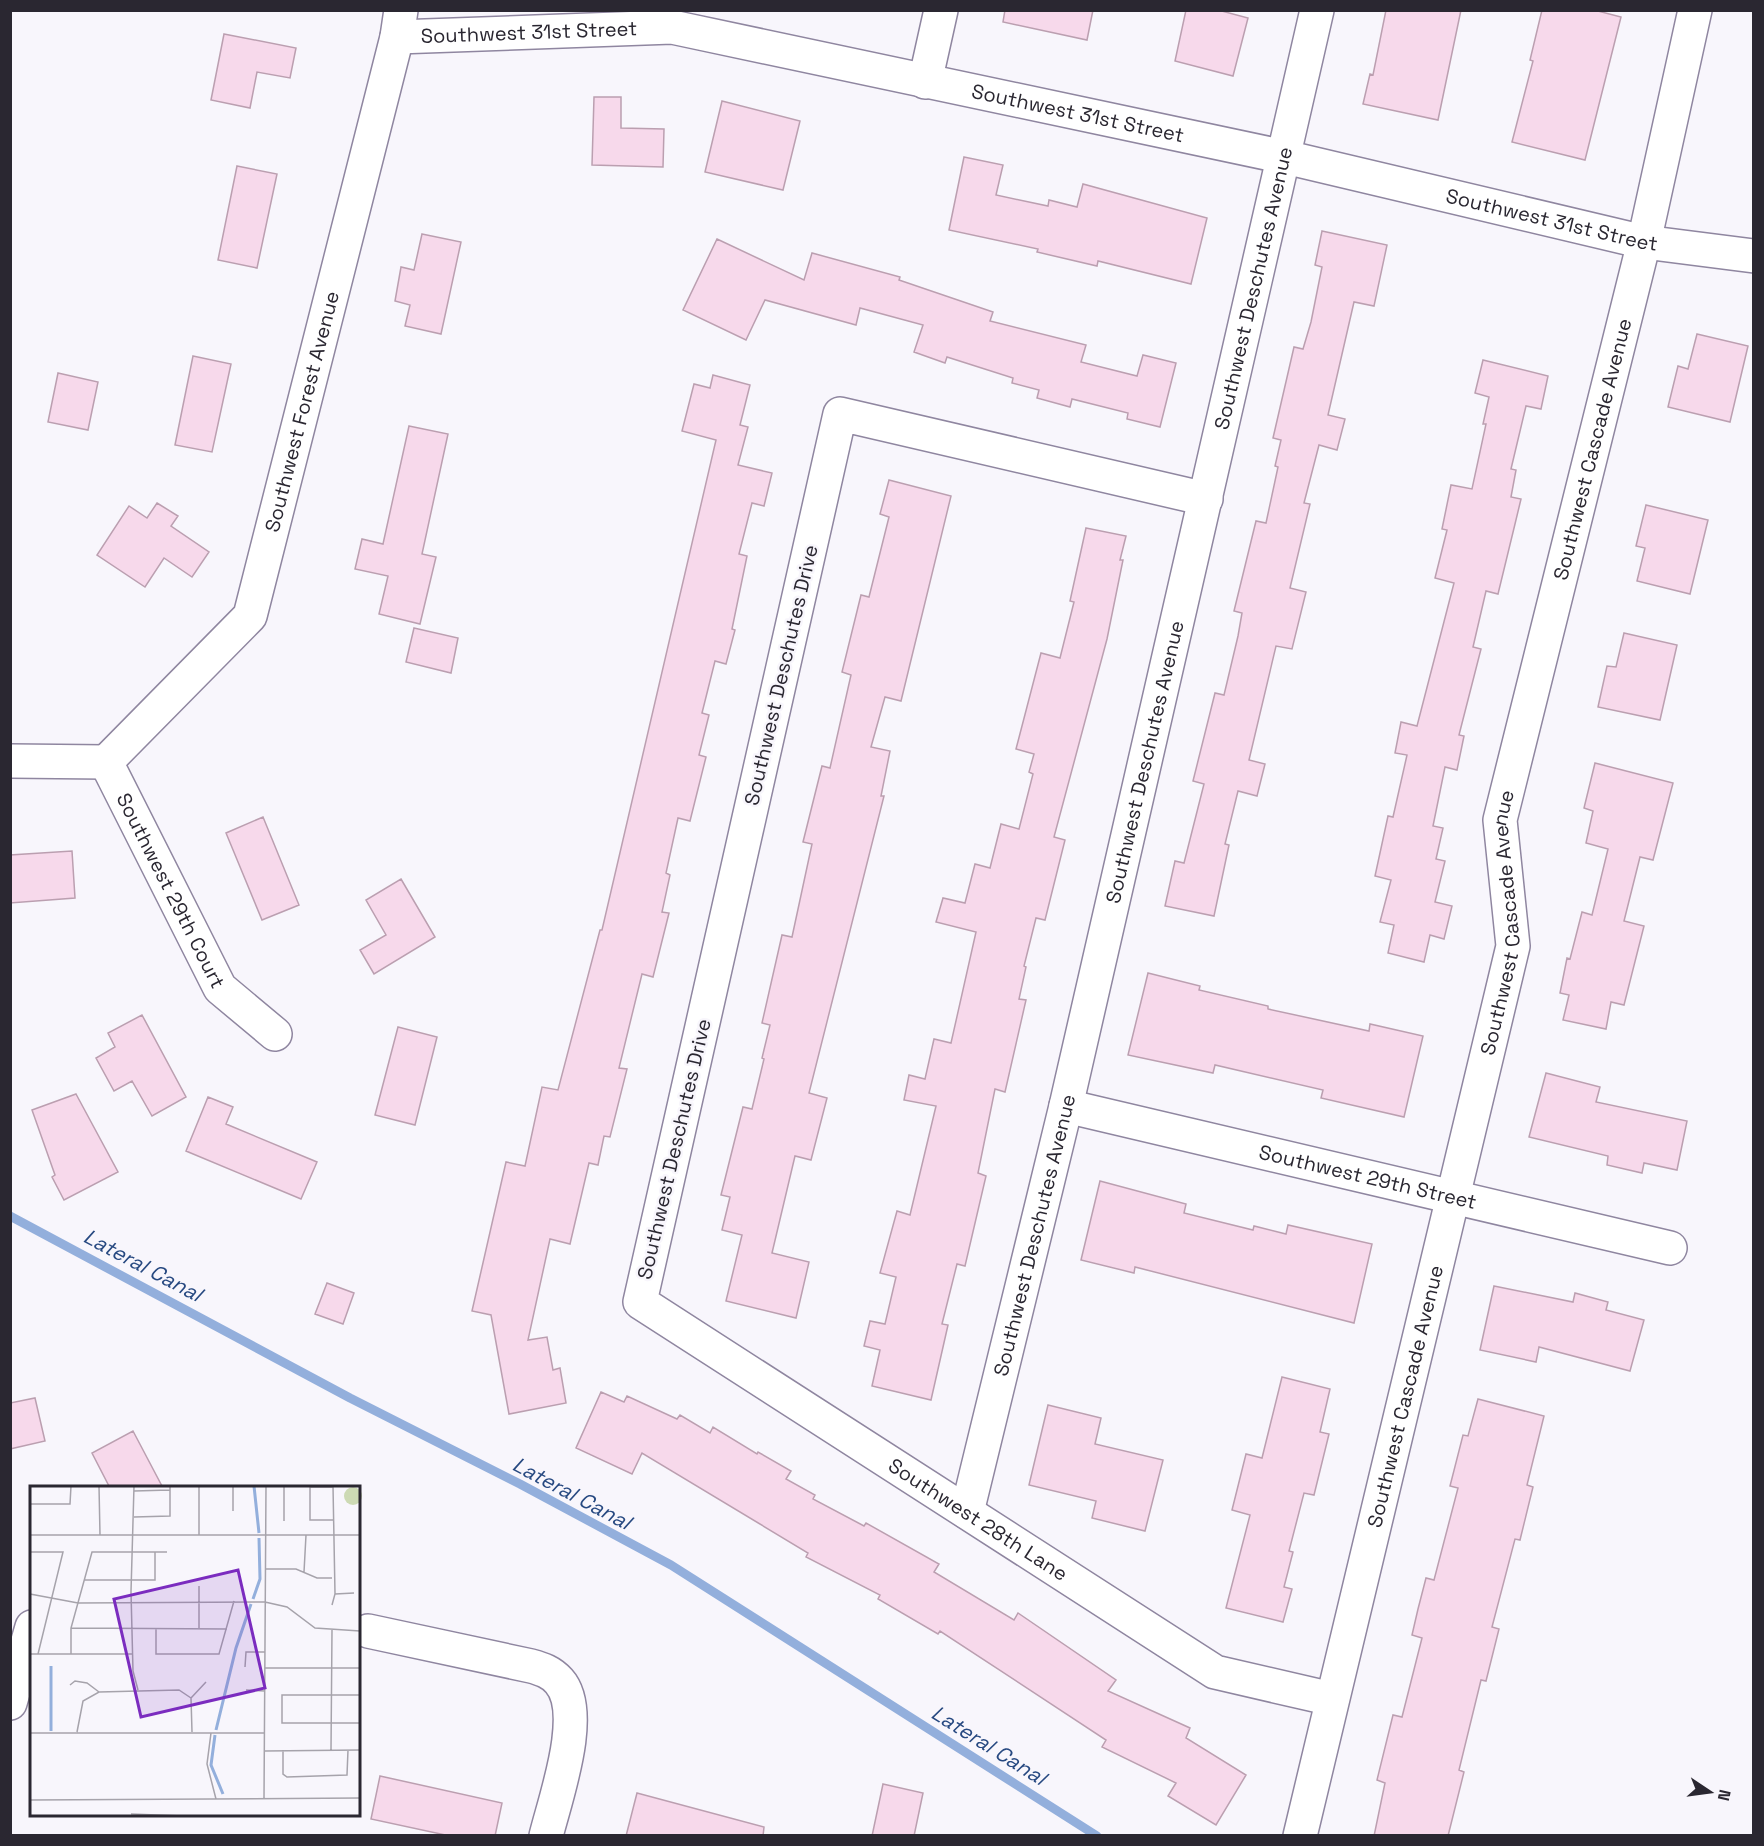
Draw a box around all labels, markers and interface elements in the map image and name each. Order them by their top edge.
street label: Southwest 31st Street [420,15,638,49]
street label: Southwest 31st Street [969,78,1186,148]
street label: Southwest Deschutes Avenue [1208,144,1298,432]
street label: Southwest 31st Street [1443,183,1659,257]
street label: Southwest Forest Avenue [259,288,345,535]
street label: Southwest Cascade Avenue [1547,316,1638,583]
street label: Southwest Deschutes Drive [738,542,824,808]
street label: Southwest Deschutes Avenue [1100,618,1190,906]
street label: Southwest Cascade Avenue [1474,787,1526,1058]
street label: Southwest 29th Court [111,788,231,993]
street label: Southwest Deschutes Drive [631,1016,717,1282]
street label: Southwest Deschutes Avenue [988,1092,1081,1379]
street label: Southwest 29th Street [1256,1139,1479,1215]
water label: Lateral Canal [79,1222,209,1309]
street label: Southwest Cascade Avenue [1361,1263,1449,1530]
water label: Lateral Canal [508,1450,638,1537]
street label: Southwest 28th Lane [883,1452,1073,1587]
inset map [30,1486,360,1816]
water label: Lateral Canal [927,1699,1054,1793]
north arrow [1680,1762,1740,1822]
text: N [1713,1788,1736,1803]

